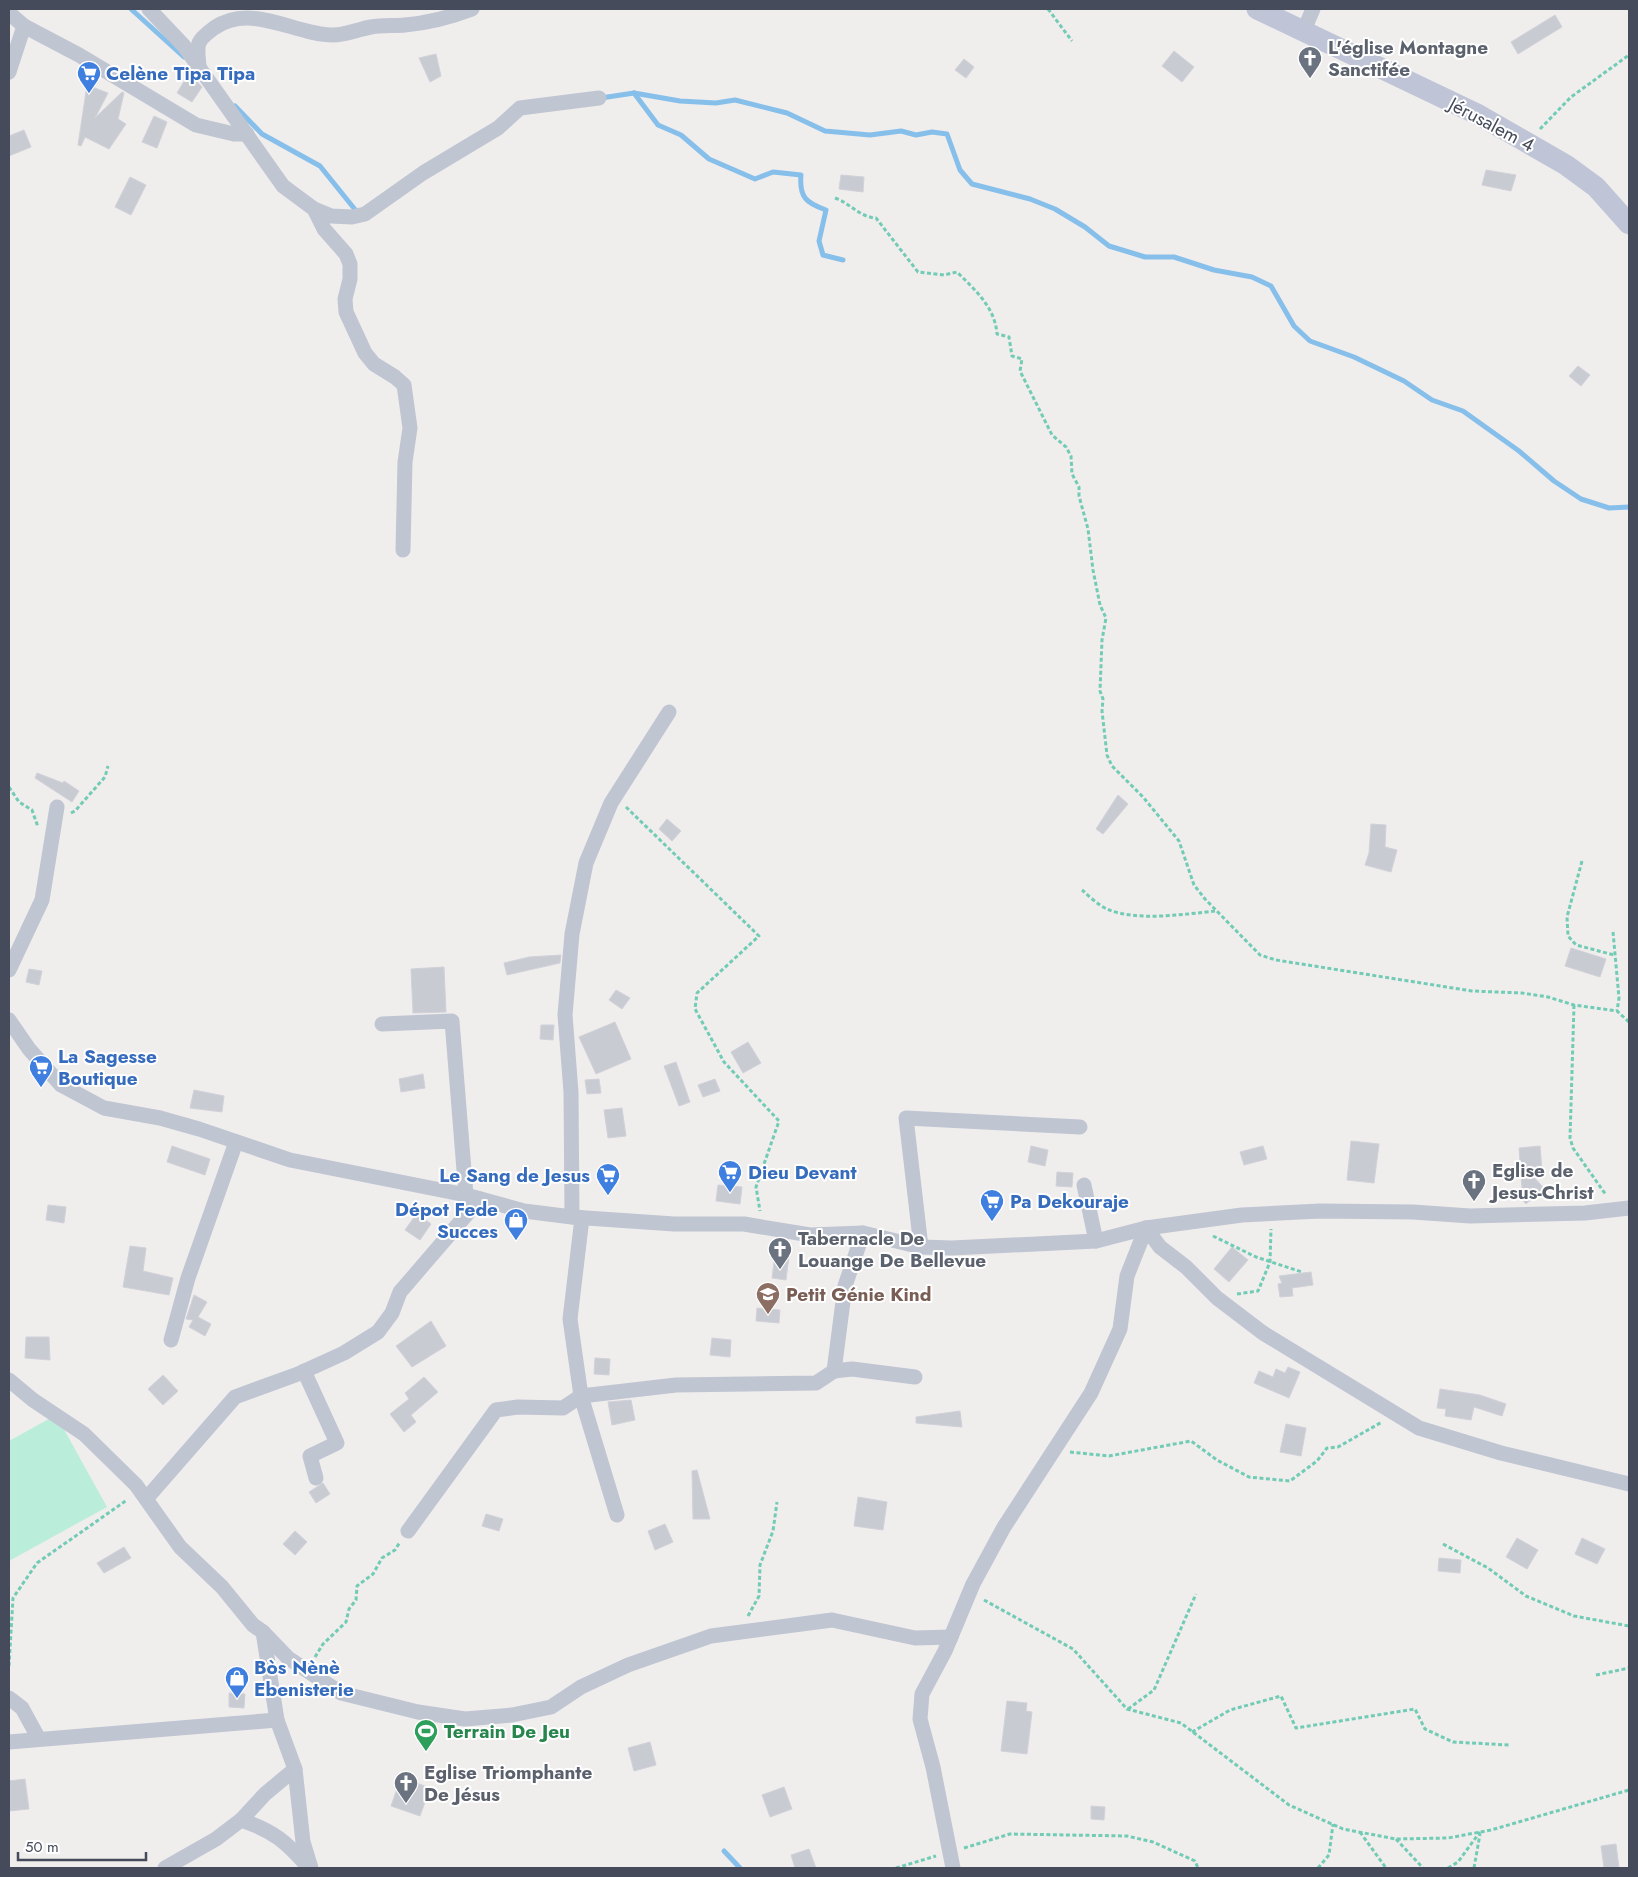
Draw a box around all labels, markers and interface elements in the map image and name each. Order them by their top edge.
place label: L'église Montagne Sanctifée [1328,34,1488,83]
church icon: L'église Montagne Sanctifée [1297,45,1323,79]
supermarket icon: Celène Tipa Tipa [76,60,102,94]
place label: Celène Tipa Tipa [106,60,255,87]
street label: Jérusalem 4 [1442,89,1539,158]
place label: La Sagesse Boutique [58,1043,157,1092]
supermarket icon: La Sagesse Boutique [28,1054,54,1088]
place label: Eglise de Jesus-Christ [1488,1157,1594,1206]
supermarket icon: Dieu Devant [717,1159,743,1193]
place label: Dieu Devant [748,1159,856,1186]
place label: Le Sang de Jesus [439,1162,590,1189]
supermarket icon: Le Sang de Jesus [595,1162,621,1196]
church icon: Eglise de Jesus-Christ [1461,1168,1487,1202]
supermarket icon: Pa Dekouraje [979,1188,1005,1222]
place label: Pa Dekouraje [1010,1188,1129,1215]
place label: Dépot Fede Succes [395,1196,498,1245]
shop icon: Dépot Fede Succes [503,1207,529,1241]
place label: Tabernacle De Louange De Bellevue [798,1225,986,1274]
church icon: Tabernacle De Louange De Bellevue [767,1236,793,1270]
school or university icon: Petit Génie Kind [755,1281,781,1315]
place label: Petit Génie Kind [786,1281,931,1308]
place label: Bòs Nènè Ebenisterie [254,1654,354,1703]
shop icon: Bòs Nènè Ebenisterie [224,1665,250,1699]
sports icon: Terrain De Jeu [413,1718,439,1752]
place label: Terrain De Jeu [444,1718,570,1745]
place label: Eglise Triomphante De Jésus [424,1759,592,1808]
church icon: Eglise Triomphante De Jésus [393,1770,419,1804]
scale bar [18,1830,145,1862]
text: 50 m [25,1836,59,1858]

